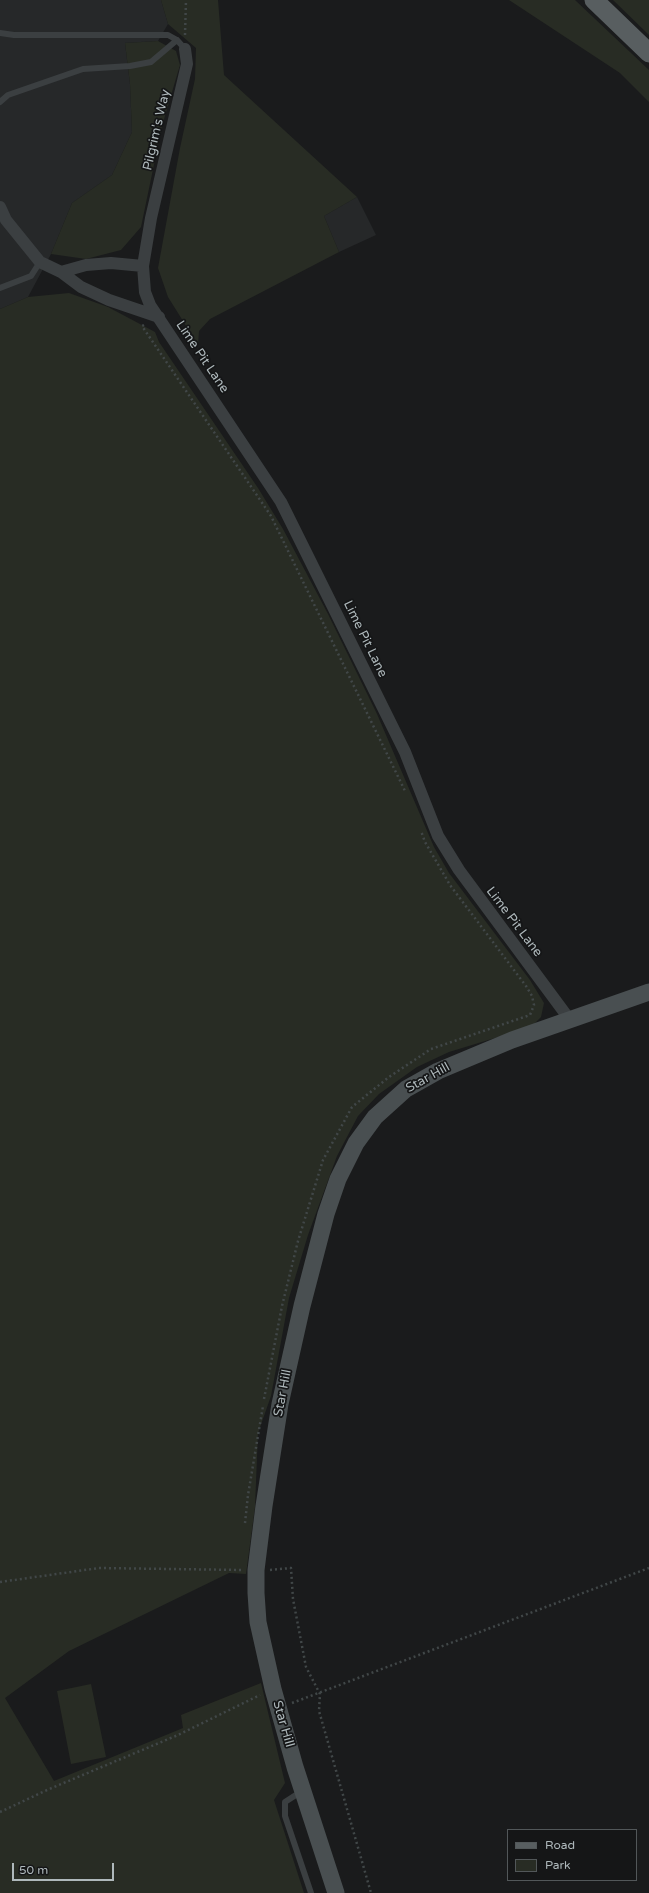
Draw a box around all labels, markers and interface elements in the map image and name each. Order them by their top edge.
street label: Pilgrim's Way [140,88,174,172]
street label: Lime Pit Lane [172,318,232,396]
street label: Lime Pit Lane [340,598,390,680]
street label: Lime Pit Lane [483,884,545,960]
street label: Star Hill [403,1060,453,1096]
street label: Star Hill [271,1368,295,1418]
street label: Star Hill [269,1699,297,1749]
legend [507,1829,637,1881]
text: Road [545,1838,575,1852]
scale bar [14,1855,116,1881]
text: Park [545,1858,571,1872]
text: 50 m [19,1863,48,1877]

